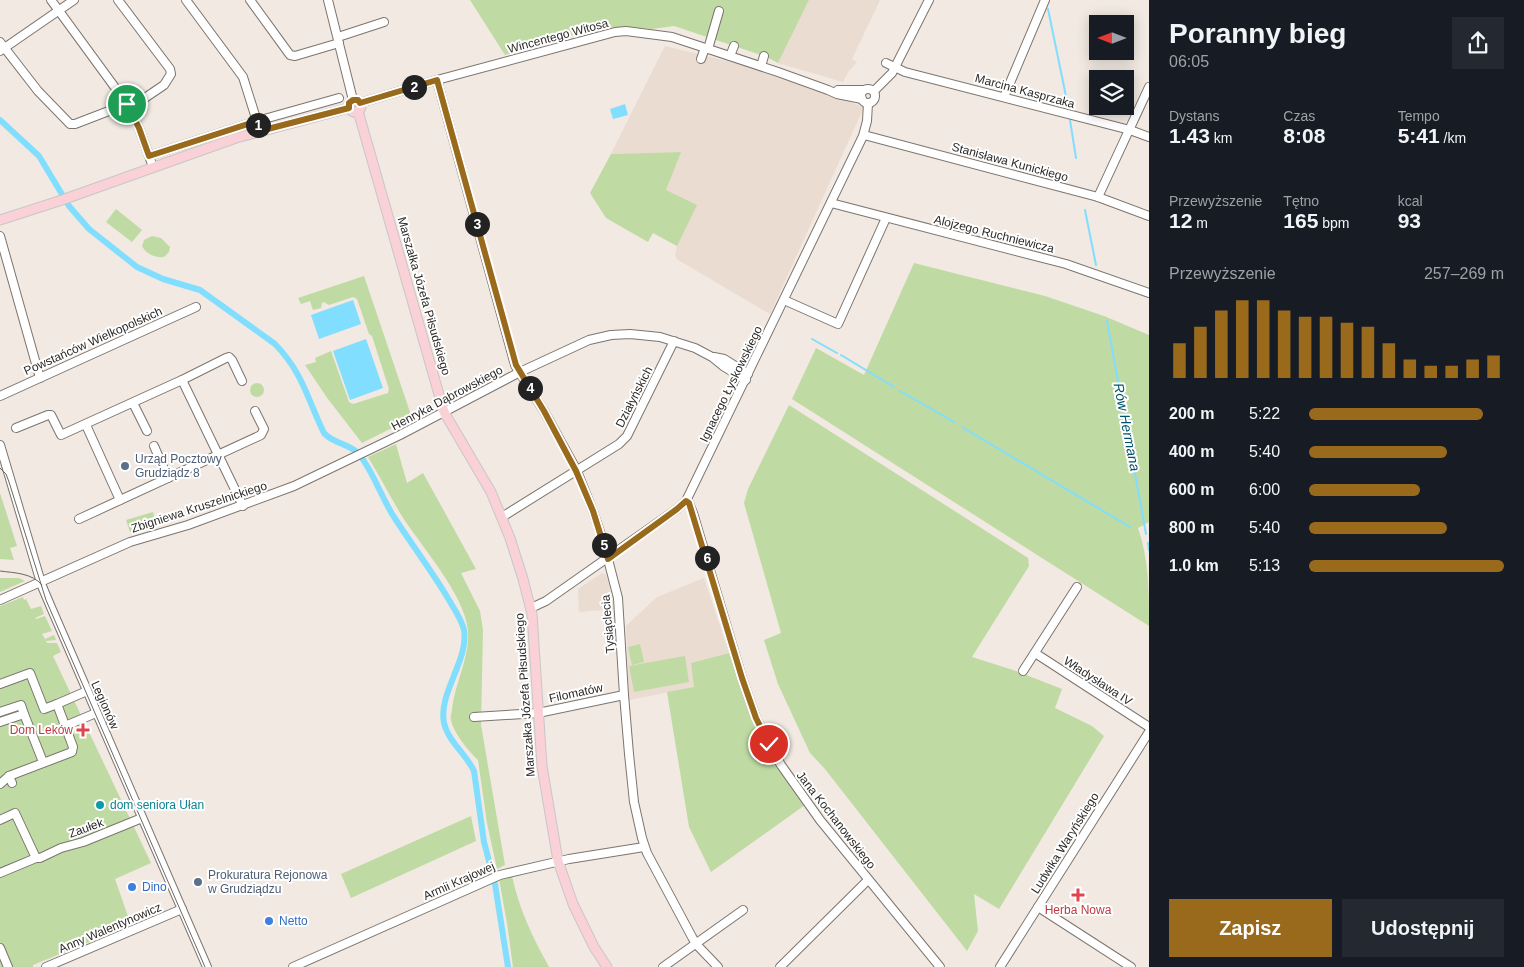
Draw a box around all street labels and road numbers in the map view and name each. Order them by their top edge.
street label: Wincentego Witosa [506,16,610,56]
street label: Marcina Kasprzaka [974,71,1077,111]
street label: Stanisława Kunickiego [950,140,1070,184]
street label: Alojzego Ruchniewicza [932,212,1056,256]
street label: Marszałka Józefa Piłsudskiego [395,215,453,377]
street label: Powstańców Wielkopolskich [22,304,164,378]
street label: Ignacego Łyskowskiego [697,323,765,444]
street label: Henryka Dąbrowskiego [389,363,505,433]
street label: Działyńskich [613,364,655,430]
street label: Zbigniewa Kruszelnickiego [129,478,269,536]
street label: Tysiąclecia [598,594,618,654]
street label: Marszałka Józefa Piłsudskiego [512,612,538,777]
street label: Władysława IV [1061,654,1135,708]
street label: Legionów [88,679,122,732]
street label: Filomatów [548,680,605,706]
street label: Jana Kochanowskiego [794,768,879,872]
street label: Ludwika Waryńskiego [1028,790,1102,896]
street label: Zaułek [67,815,106,841]
street label: Armii Krajowej [421,859,497,903]
street label: Anny Walentynowicz [57,900,163,956]

